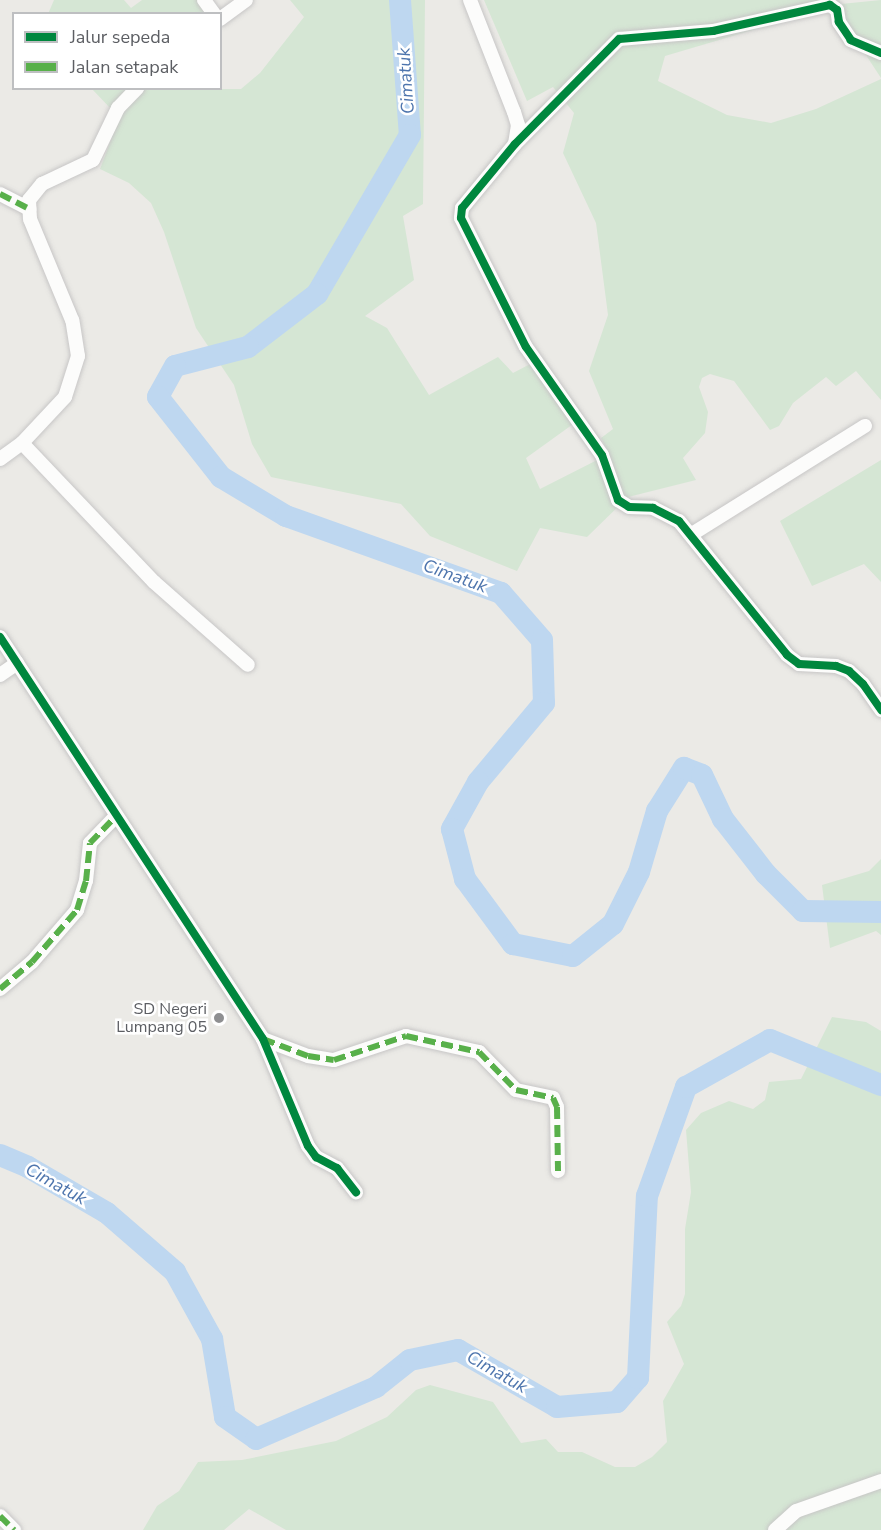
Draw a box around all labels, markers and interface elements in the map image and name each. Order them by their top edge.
legend [12,12,222,90]
text: Jalur sepeda [70,25,170,49]
water label: Cimatuk [393,47,419,115]
text: Jalan setapak [70,55,178,79]
water label: Cimatuk [420,554,490,598]
place label: SD Negeri Lumpang 05 [116,999,207,1037]
marker: SD Negeri Lumpang 05 [212,1011,226,1025]
water label: Cimatuk [22,1158,90,1210]
water label: Cimatuk [463,1346,531,1398]

